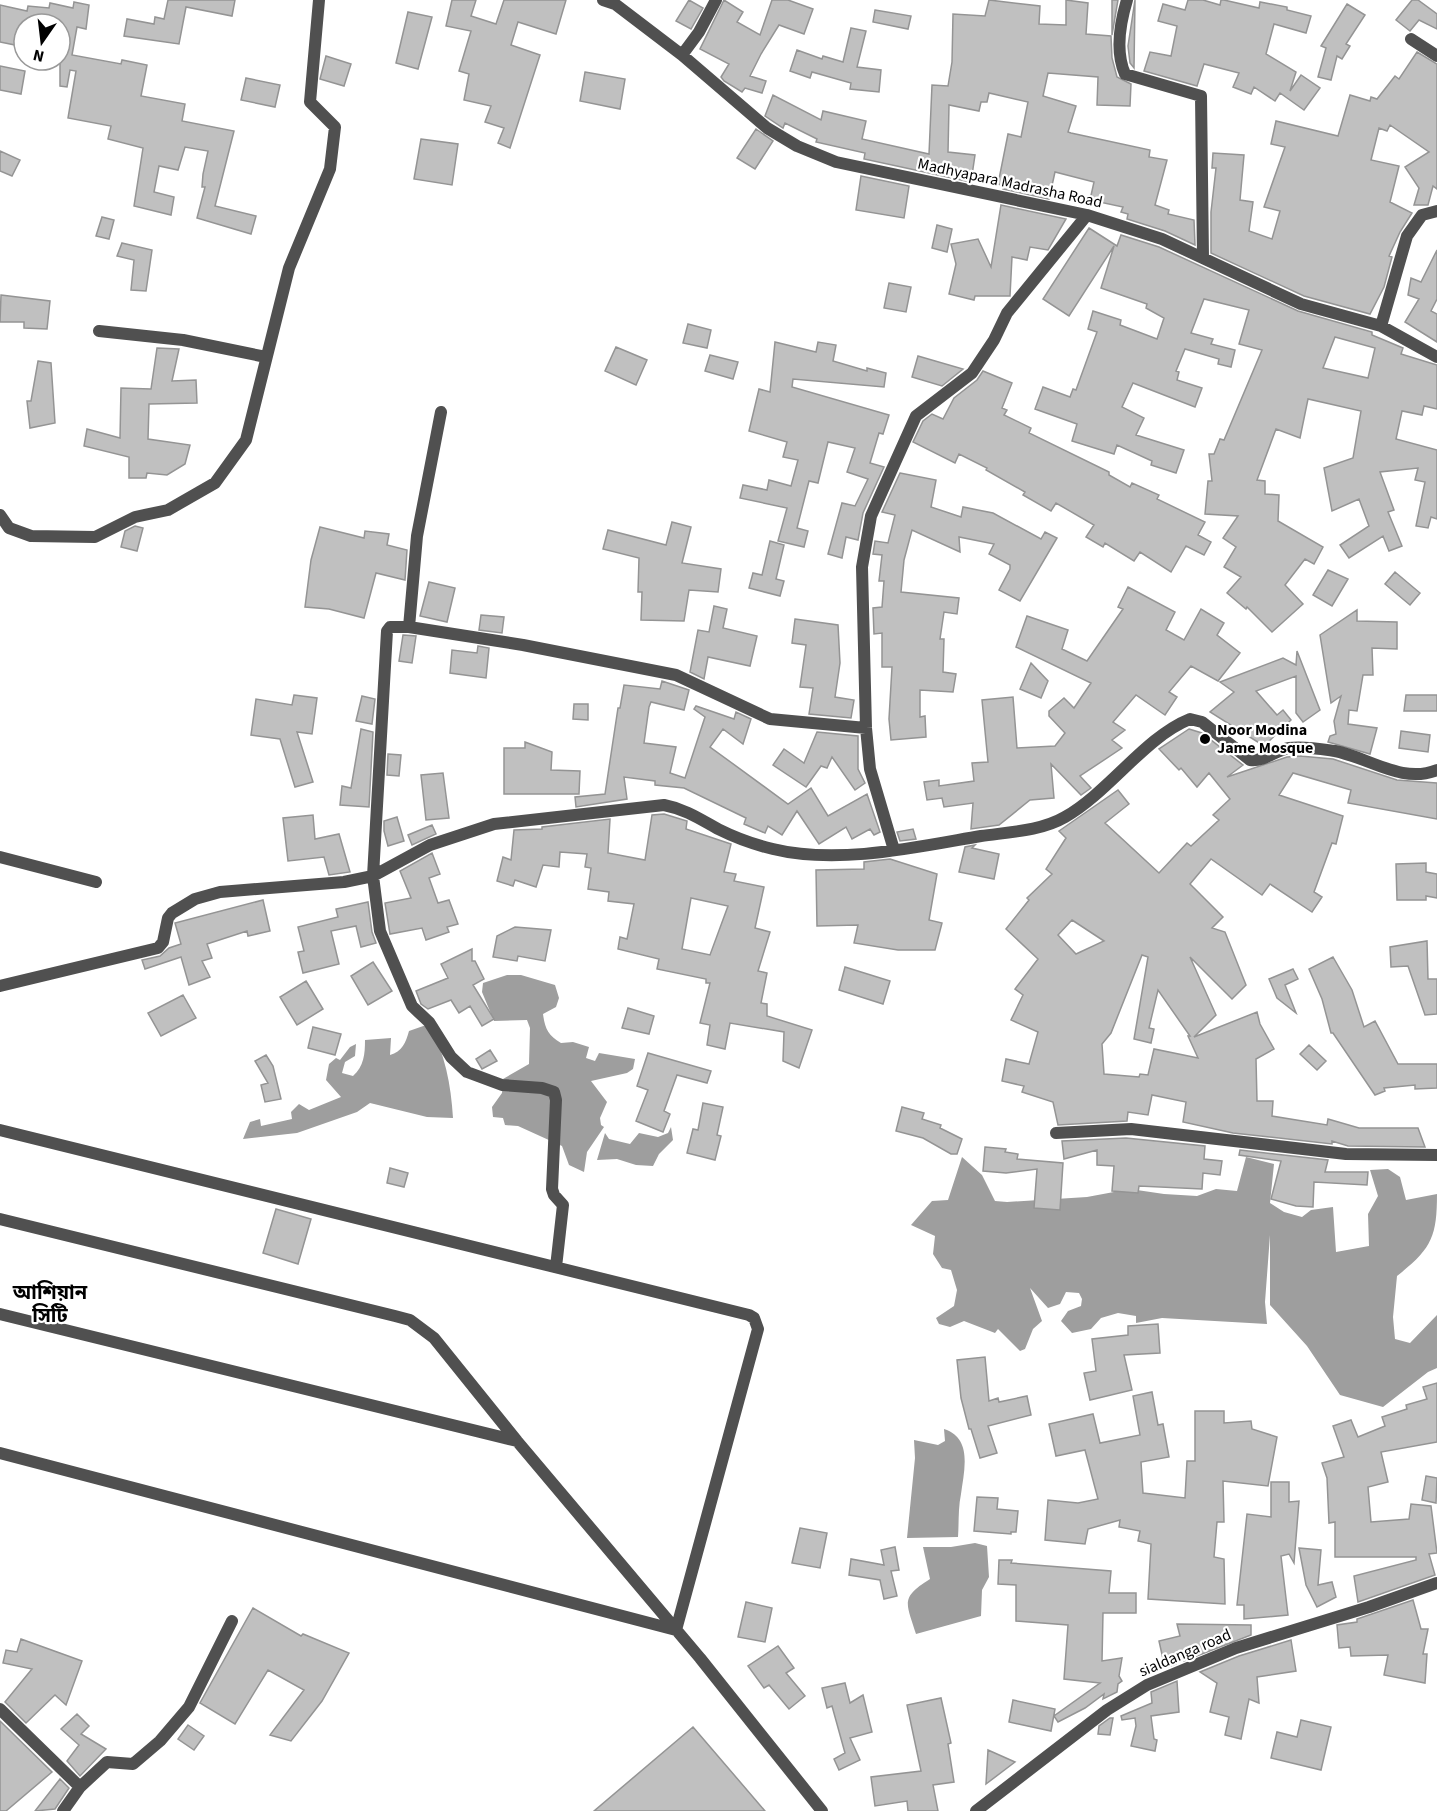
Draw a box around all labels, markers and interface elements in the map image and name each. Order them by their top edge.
north arrow [12,12,72,72]
text: N [31,44,46,68]
street label: Madhyapara Madrasha Road [916,153,1104,213]
place label: Noor Modina Jame Mosque [1217,719,1313,759]
marker: Noor Modina Jame Mosque [1198,732,1212,746]
district label: আশিয়ান সিটি [12,1279,88,1330]
street label: sialdanga road [1135,1624,1235,1682]

